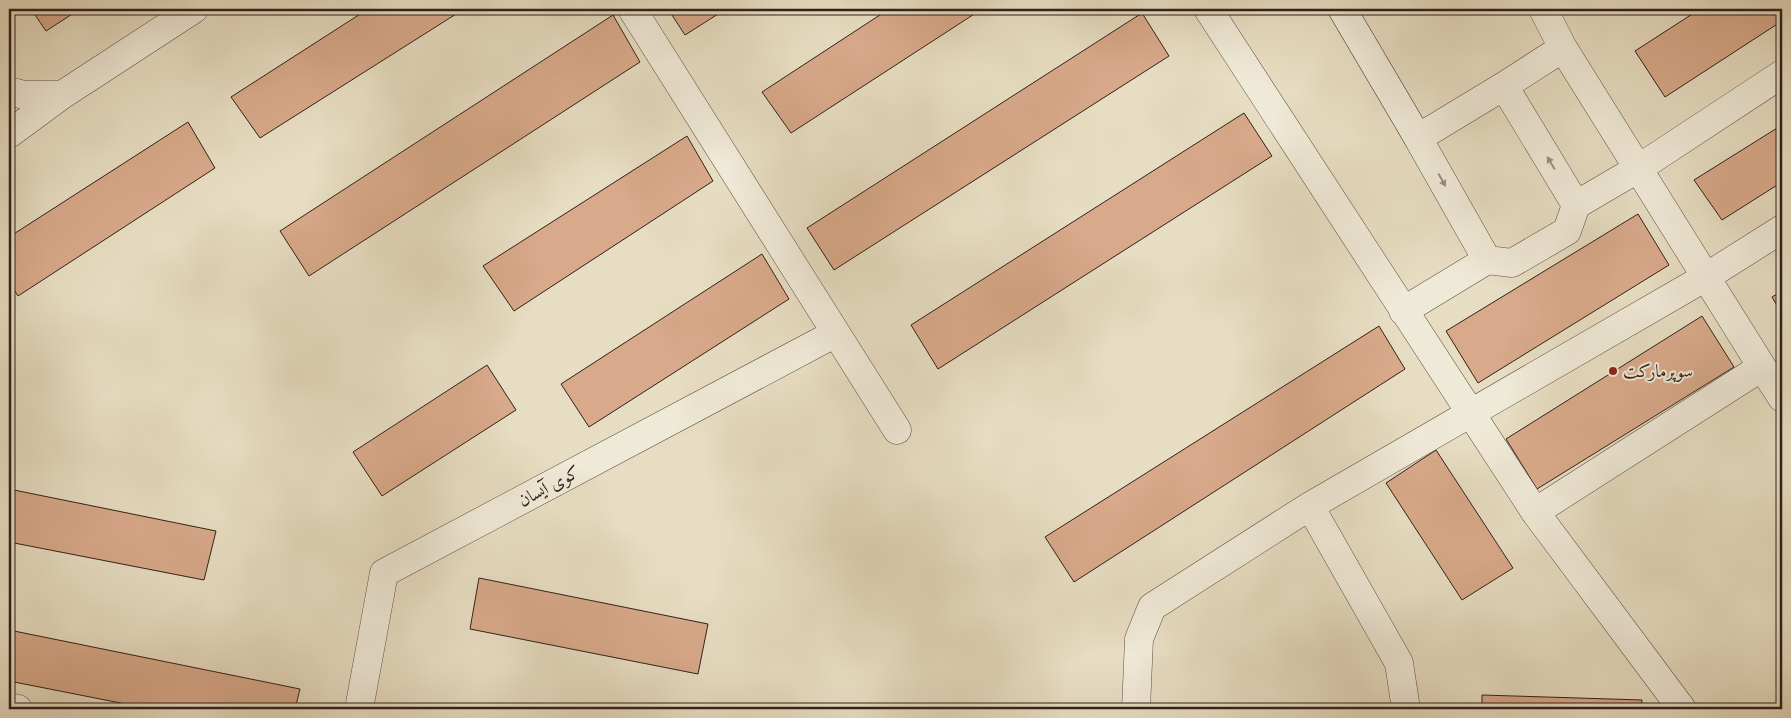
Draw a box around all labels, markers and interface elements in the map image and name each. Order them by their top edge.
one-way arrow [1546,157,1555,170]
one-way arrow [1437,174,1446,187]
place label: سوپرمارکت [1623,361,1693,382]
marker: سوپرمارکت [1607,365,1619,377]
street label: کوی آیسان [515,461,584,511]

